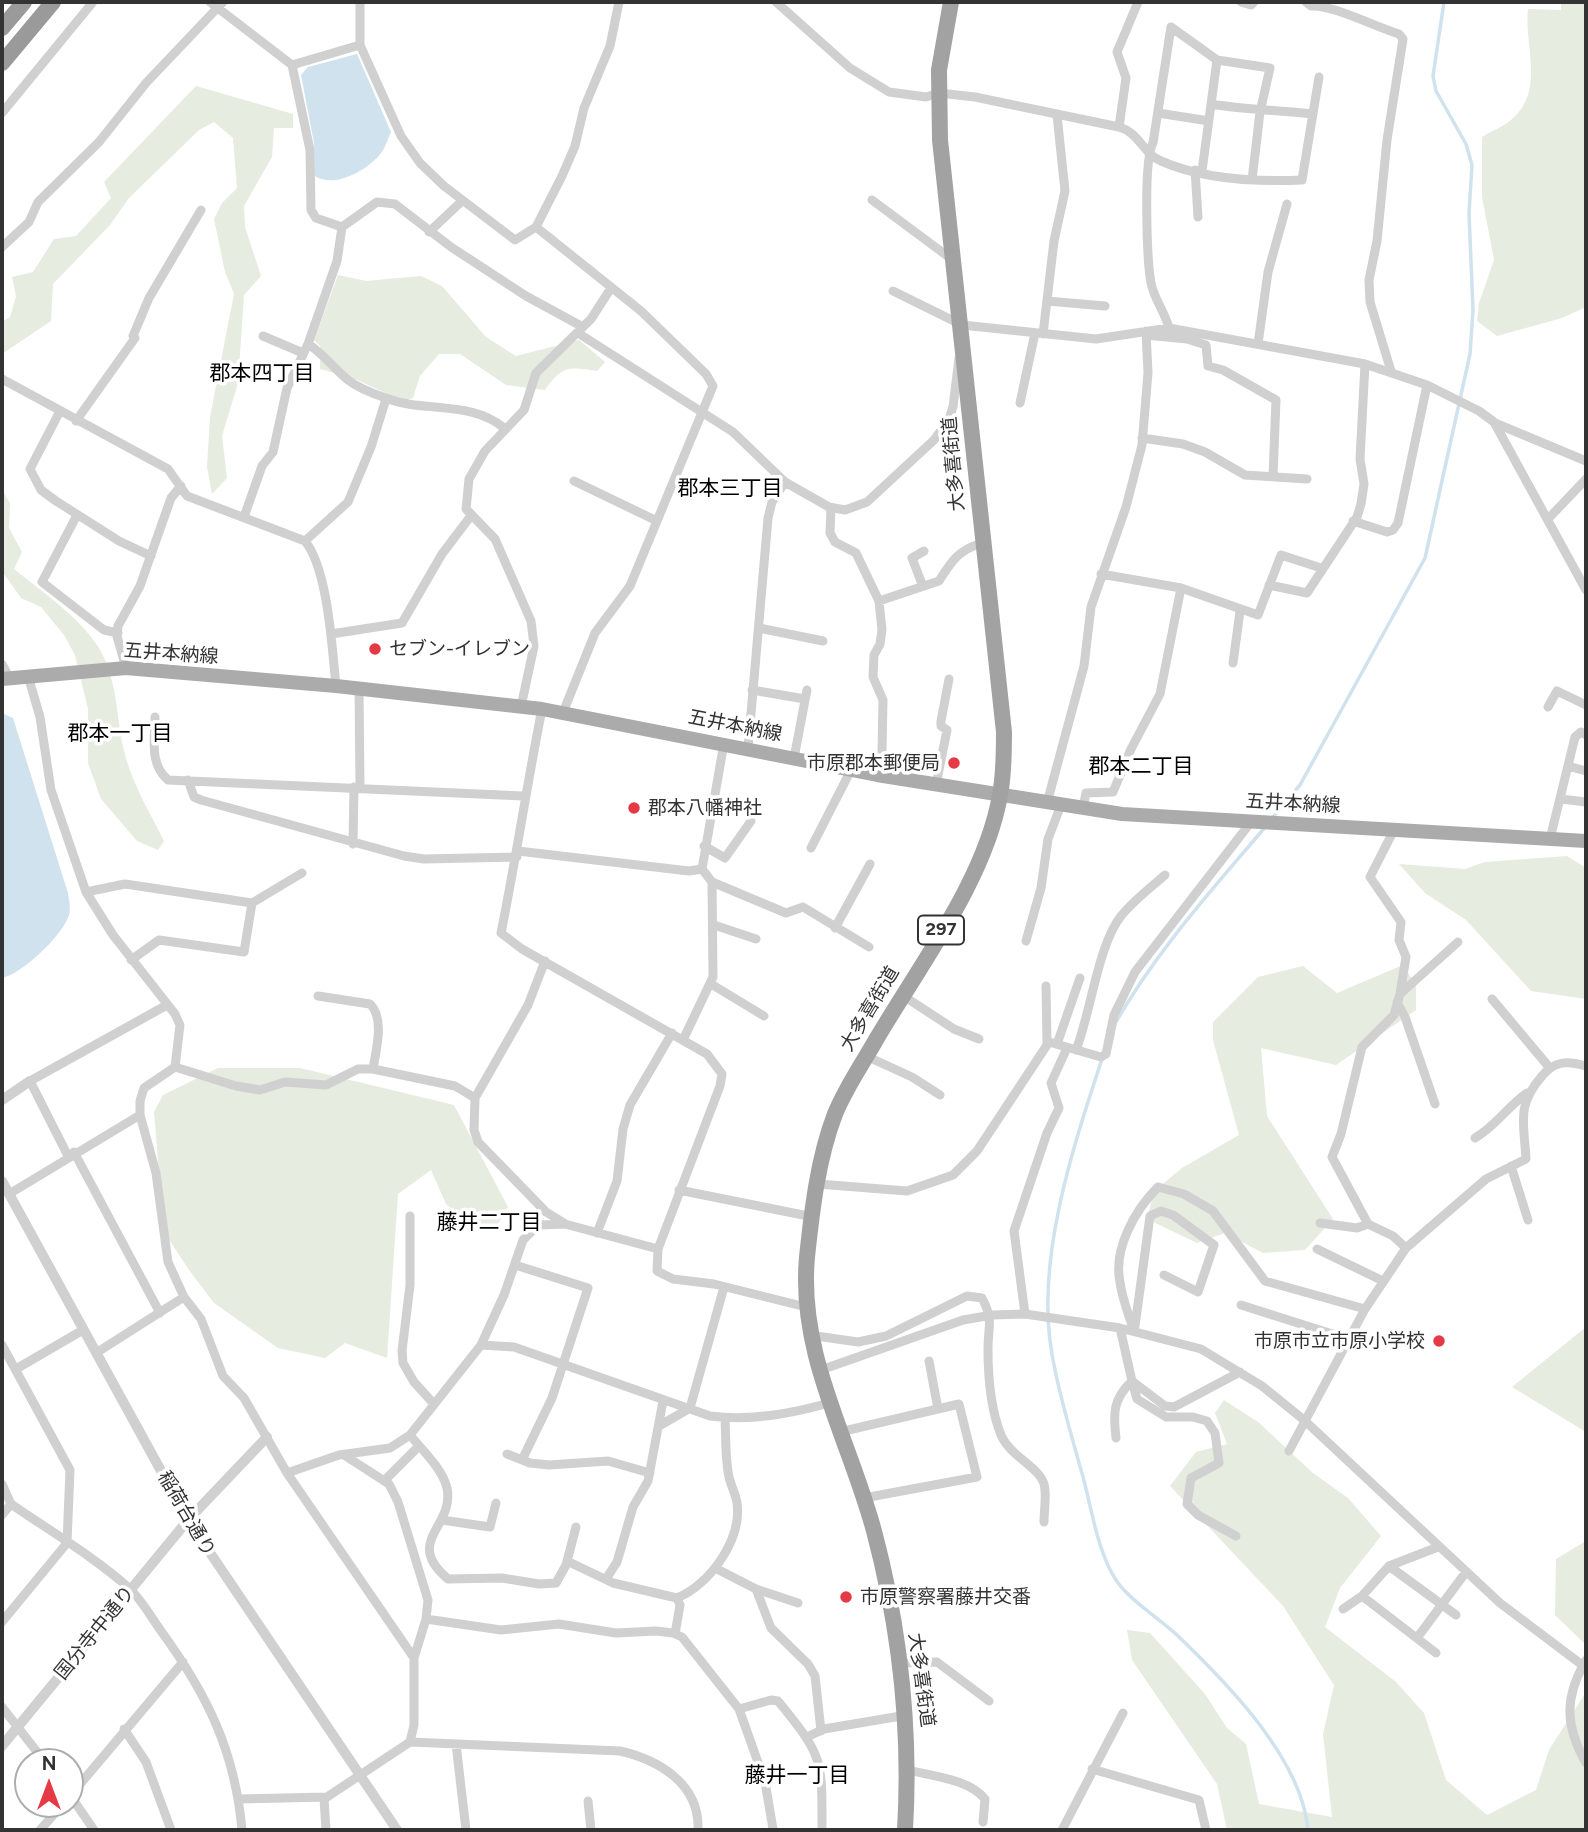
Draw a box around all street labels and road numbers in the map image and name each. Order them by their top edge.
street label: 大多喜街道 [939,416,969,512]
street label: 五井本納線 [123,639,219,669]
street label: 五井本納線 [686,706,784,746]
street label: 五井本納線 [1245,790,1341,818]
road number: 297 [918,916,964,945]
street label: 大多喜街道 [836,962,904,1056]
street label: 稲荷台通り [152,1467,220,1561]
street label: 国分寺中通り [50,1582,140,1684]
street label: 大多喜街道 [903,1631,939,1729]

